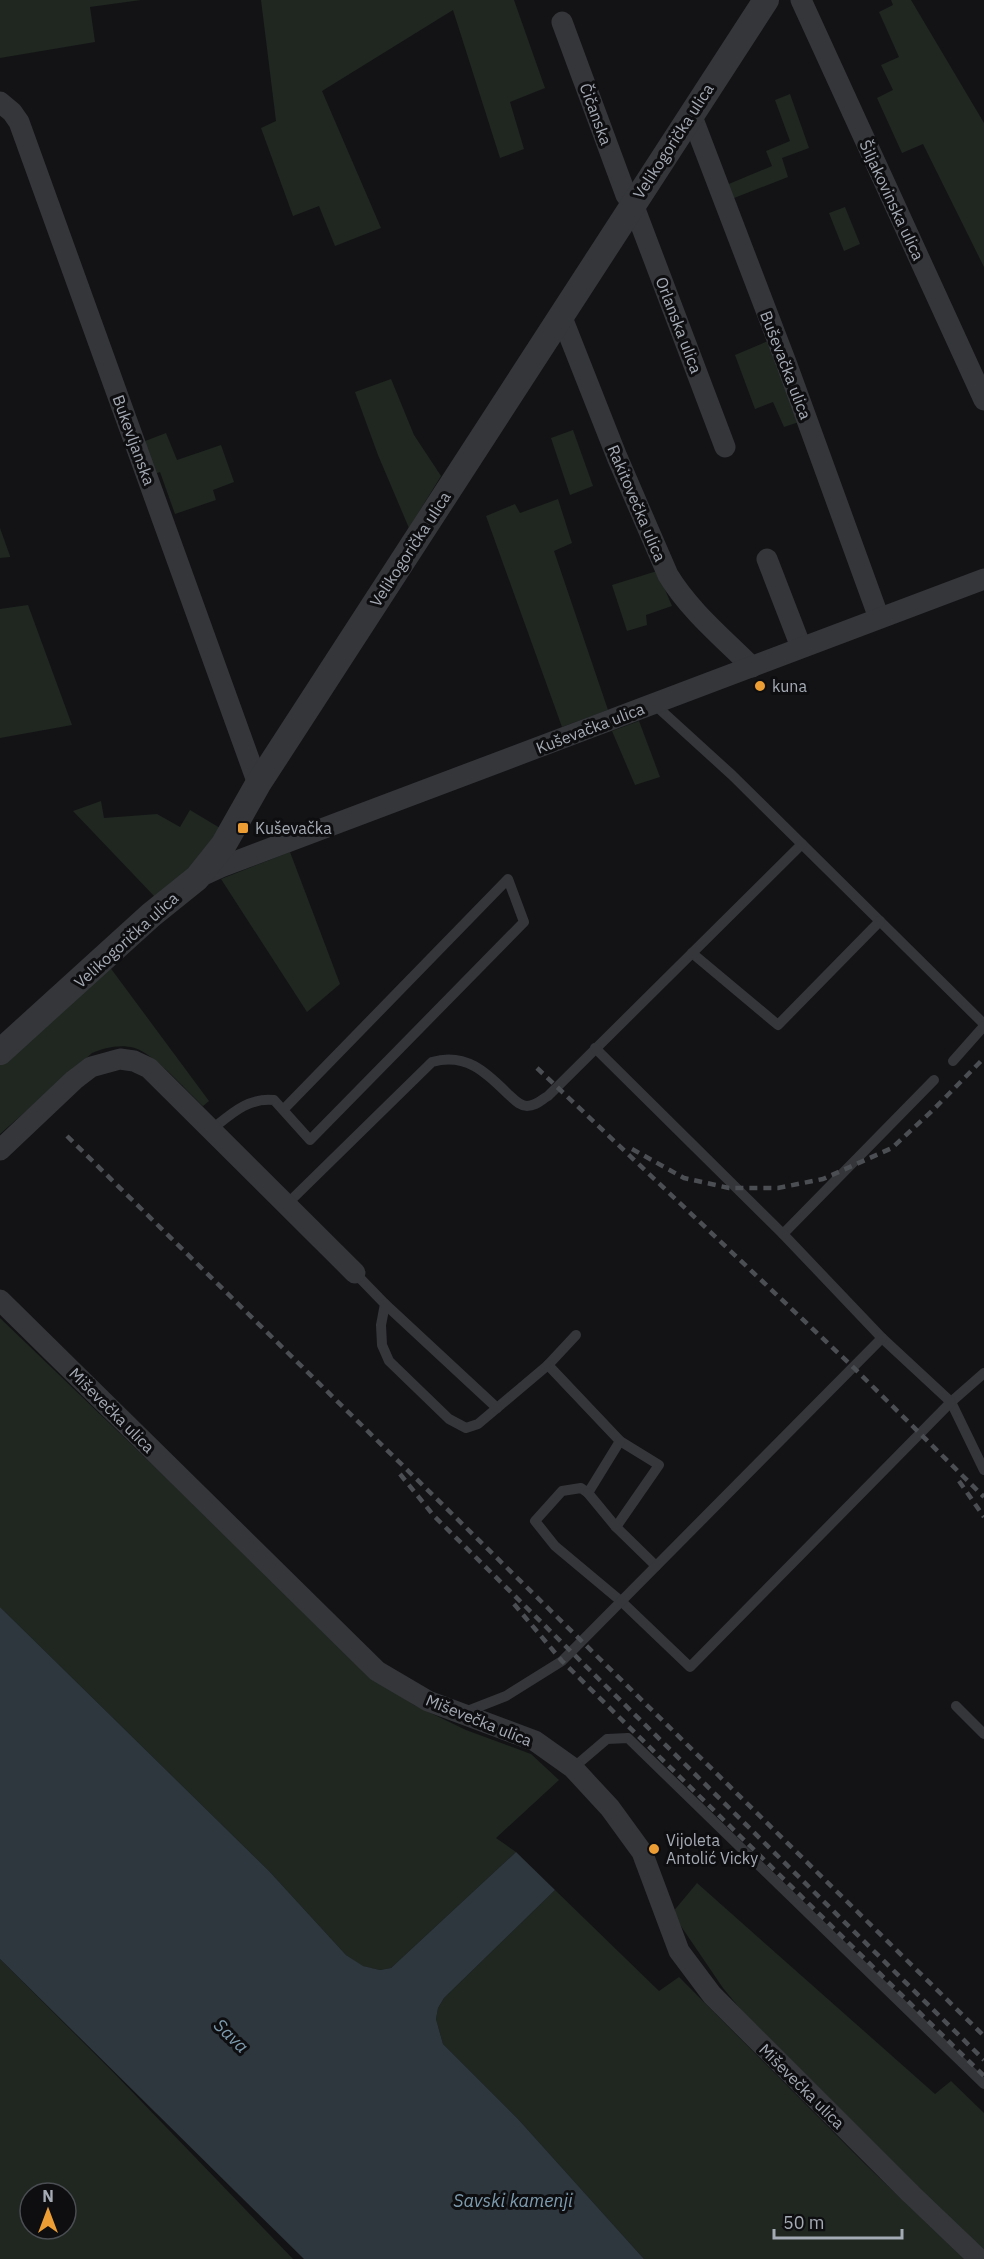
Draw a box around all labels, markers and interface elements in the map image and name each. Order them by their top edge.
street label: Velikogorička ulica [628,79,718,202]
street label: Čičanska [576,80,617,148]
street label: Šiljakovinska ulica [855,136,930,264]
street label: Orlanska ulica [651,274,707,376]
street label: Buševačka ulica [756,308,816,423]
street label: Bukevljanska [108,392,160,488]
street label: Rakitovečka ulica [603,442,671,565]
street label: Velikogorička ulica [365,487,455,610]
place label: kuna [772,676,807,696]
marker: kuna [753,679,767,693]
street label: Kuševačka ulica [533,698,647,758]
place label: Kuševačka [255,818,332,838]
marker: Kuševačka [236,821,250,835]
street label: Velikogorička ulica [70,888,183,992]
street label: Miševečka ulica [65,1363,159,1457]
street label: Miševečka ulica [423,1690,535,1751]
place label: Vijoleta Antolić Vicky [666,1830,758,1868]
marker: Vijoleta Antolić Vicky [647,1842,661,1856]
water label: Sava [209,2014,254,2058]
street label: Miševečka ulica [755,2039,849,2133]
north arrow [18,2181,78,2241]
text: N [42,2186,54,2206]
water label: Savski kamenji [453,2189,573,2212]
scale bar [774,2202,902,2240]
text: 50 m [783,2211,825,2234]

